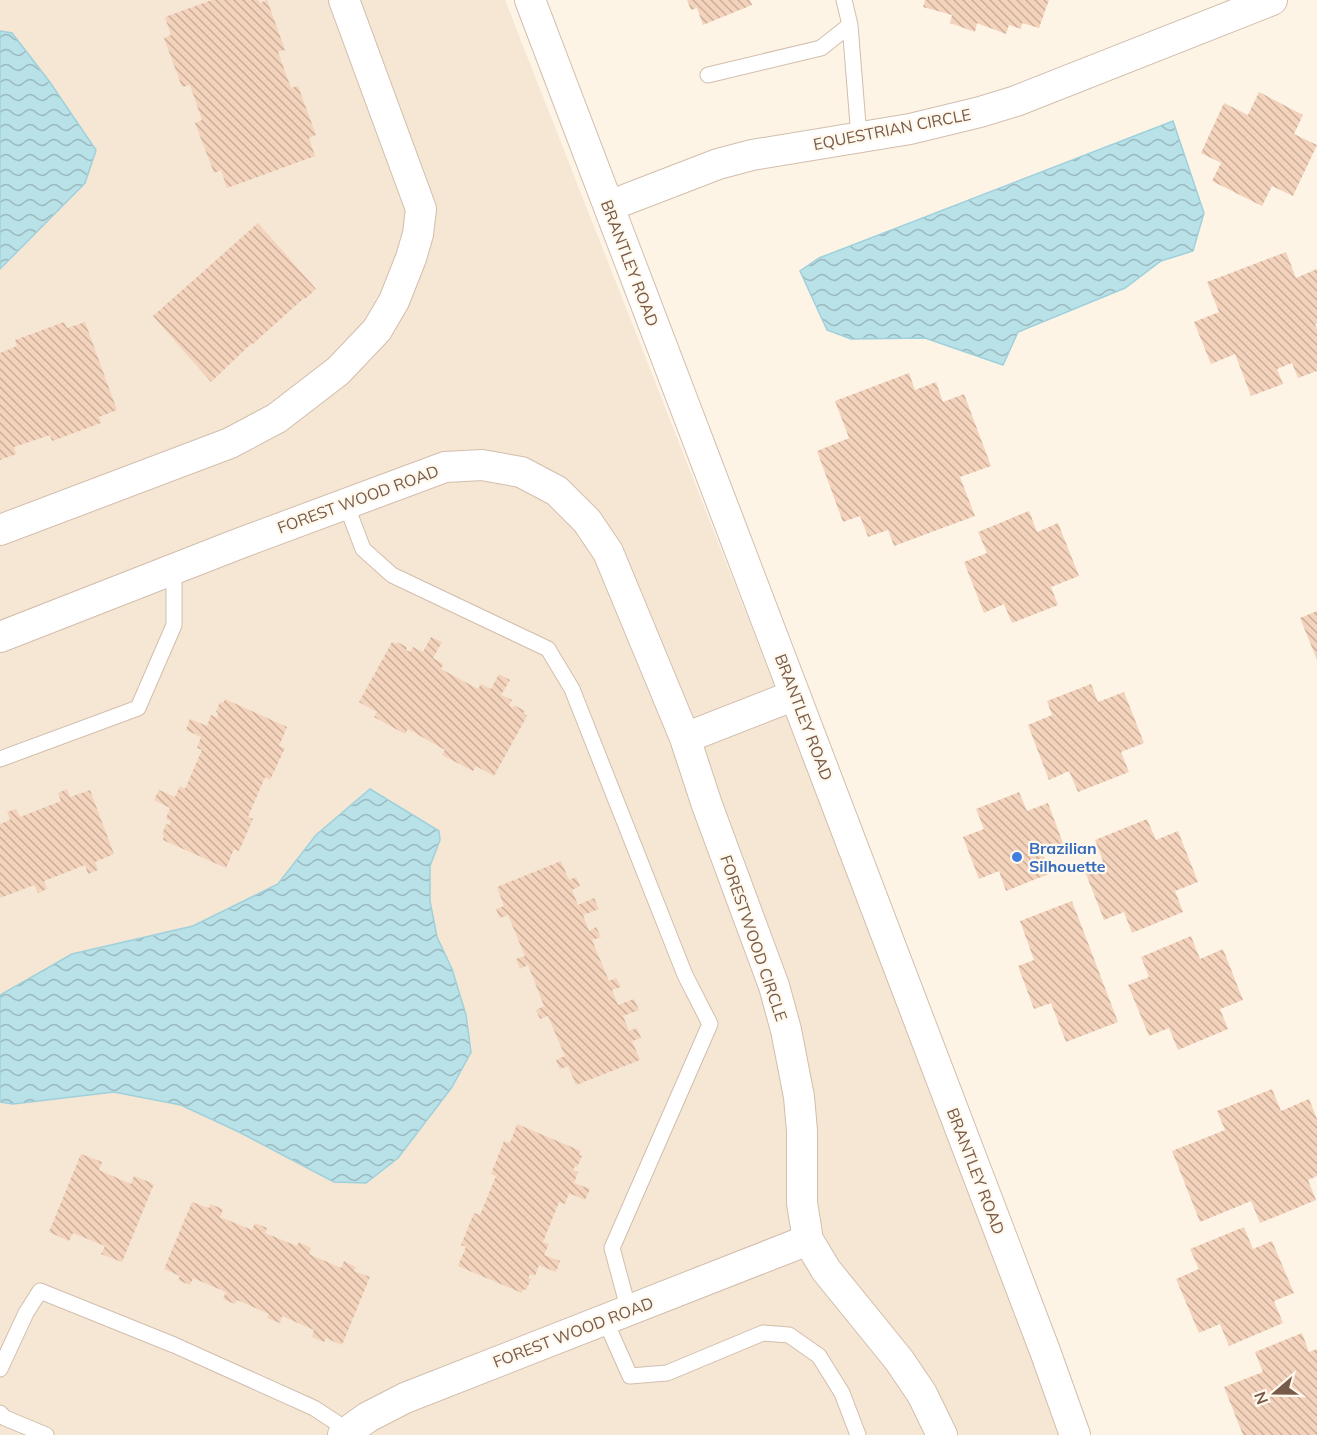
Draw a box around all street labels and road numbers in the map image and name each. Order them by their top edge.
street label: EQUESTRIAN CIRCLE [811,104,973,154]
street label: BRANTLEY ROAD [597,197,663,329]
street label: FOREST WOOD ROAD [275,460,441,538]
street label: BRANTLEY ROAD [771,651,837,783]
street label: FORESTWOOD CIRCLE [716,852,792,1024]
street label: BRANTLEY ROAD [943,1105,1009,1237]
street label: FOREST WOOD ROAD [490,1292,656,1372]

